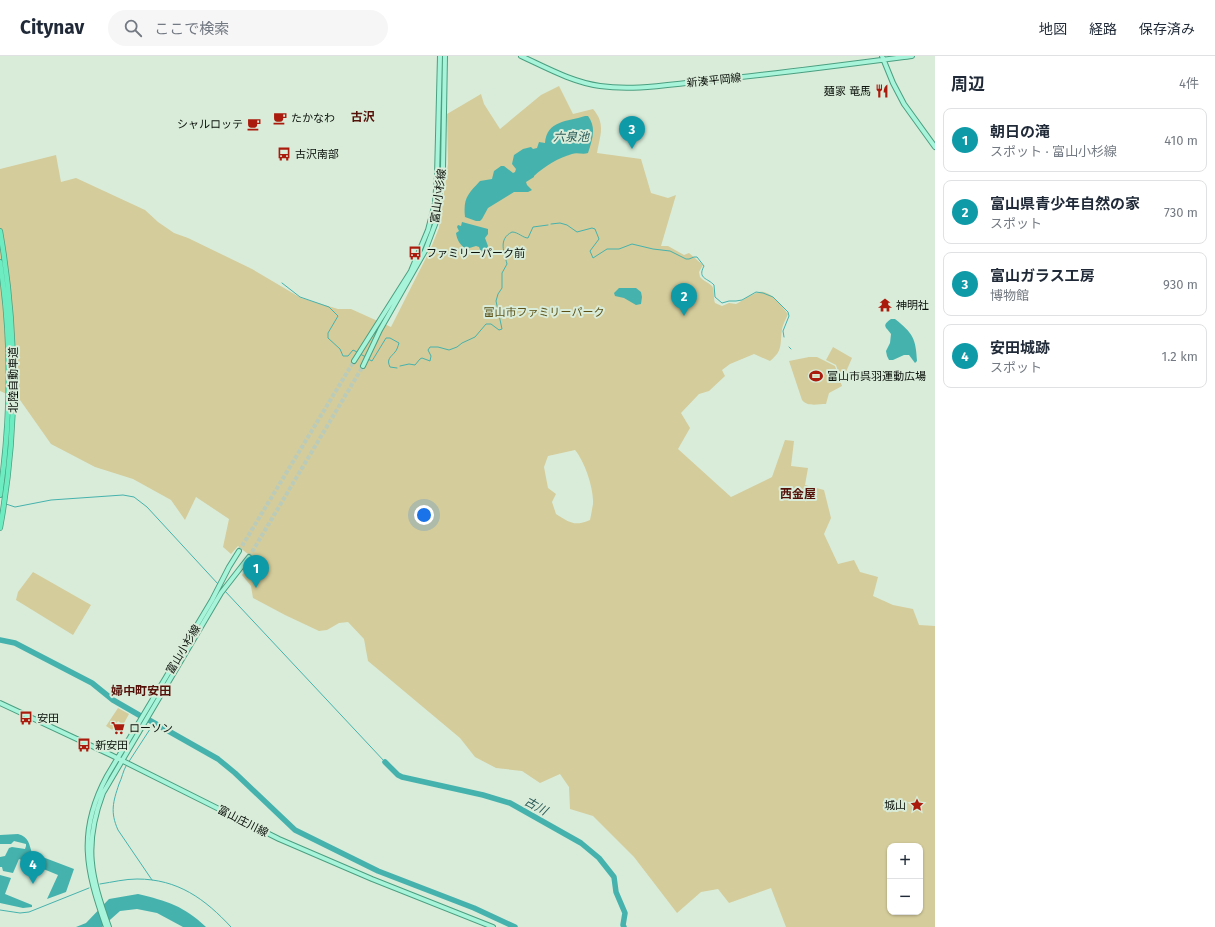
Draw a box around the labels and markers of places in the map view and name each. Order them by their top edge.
restaurant icon: 麺家 竜馬 [874,83,890,99]
place label: 麺家 竜馬 [824,85,871,98]
cafe icon: たかなわ [272,110,288,126]
place label: たかなわ [291,112,335,125]
cafe icon: シャルロッテ [246,116,262,132]
pin: 3 [619,116,645,149]
place label: シャルロッテ [177,118,243,131]
bus stop icon: 古沢南部 [276,146,292,162]
place label: 古沢南部 [295,148,339,161]
bus stop icon: ファミリーパーク前 [407,245,423,261]
place label: ファミリーパーク前 [426,247,525,260]
pin: 2 [671,283,697,316]
temple icon: 神明社 [877,297,893,313]
place label: 神明社 [896,299,929,312]
sports icon: 富山市呉羽運動広場 [808,368,824,384]
place label: 富山市呉羽運動広場 [827,370,926,383]
pin: 1 [243,555,269,588]
bus stop icon: 安田 [18,710,34,726]
place label: 安田 [37,712,59,725]
supermarket icon: ローソン [110,720,126,736]
place label: ローソン [129,722,173,735]
bus stop icon: 新安田 [76,737,92,753]
place label: 新安田 [95,739,128,752]
place icon: 城山 [909,797,925,813]
place label: 城山 [884,799,906,812]
pin: 4 [20,851,46,884]

